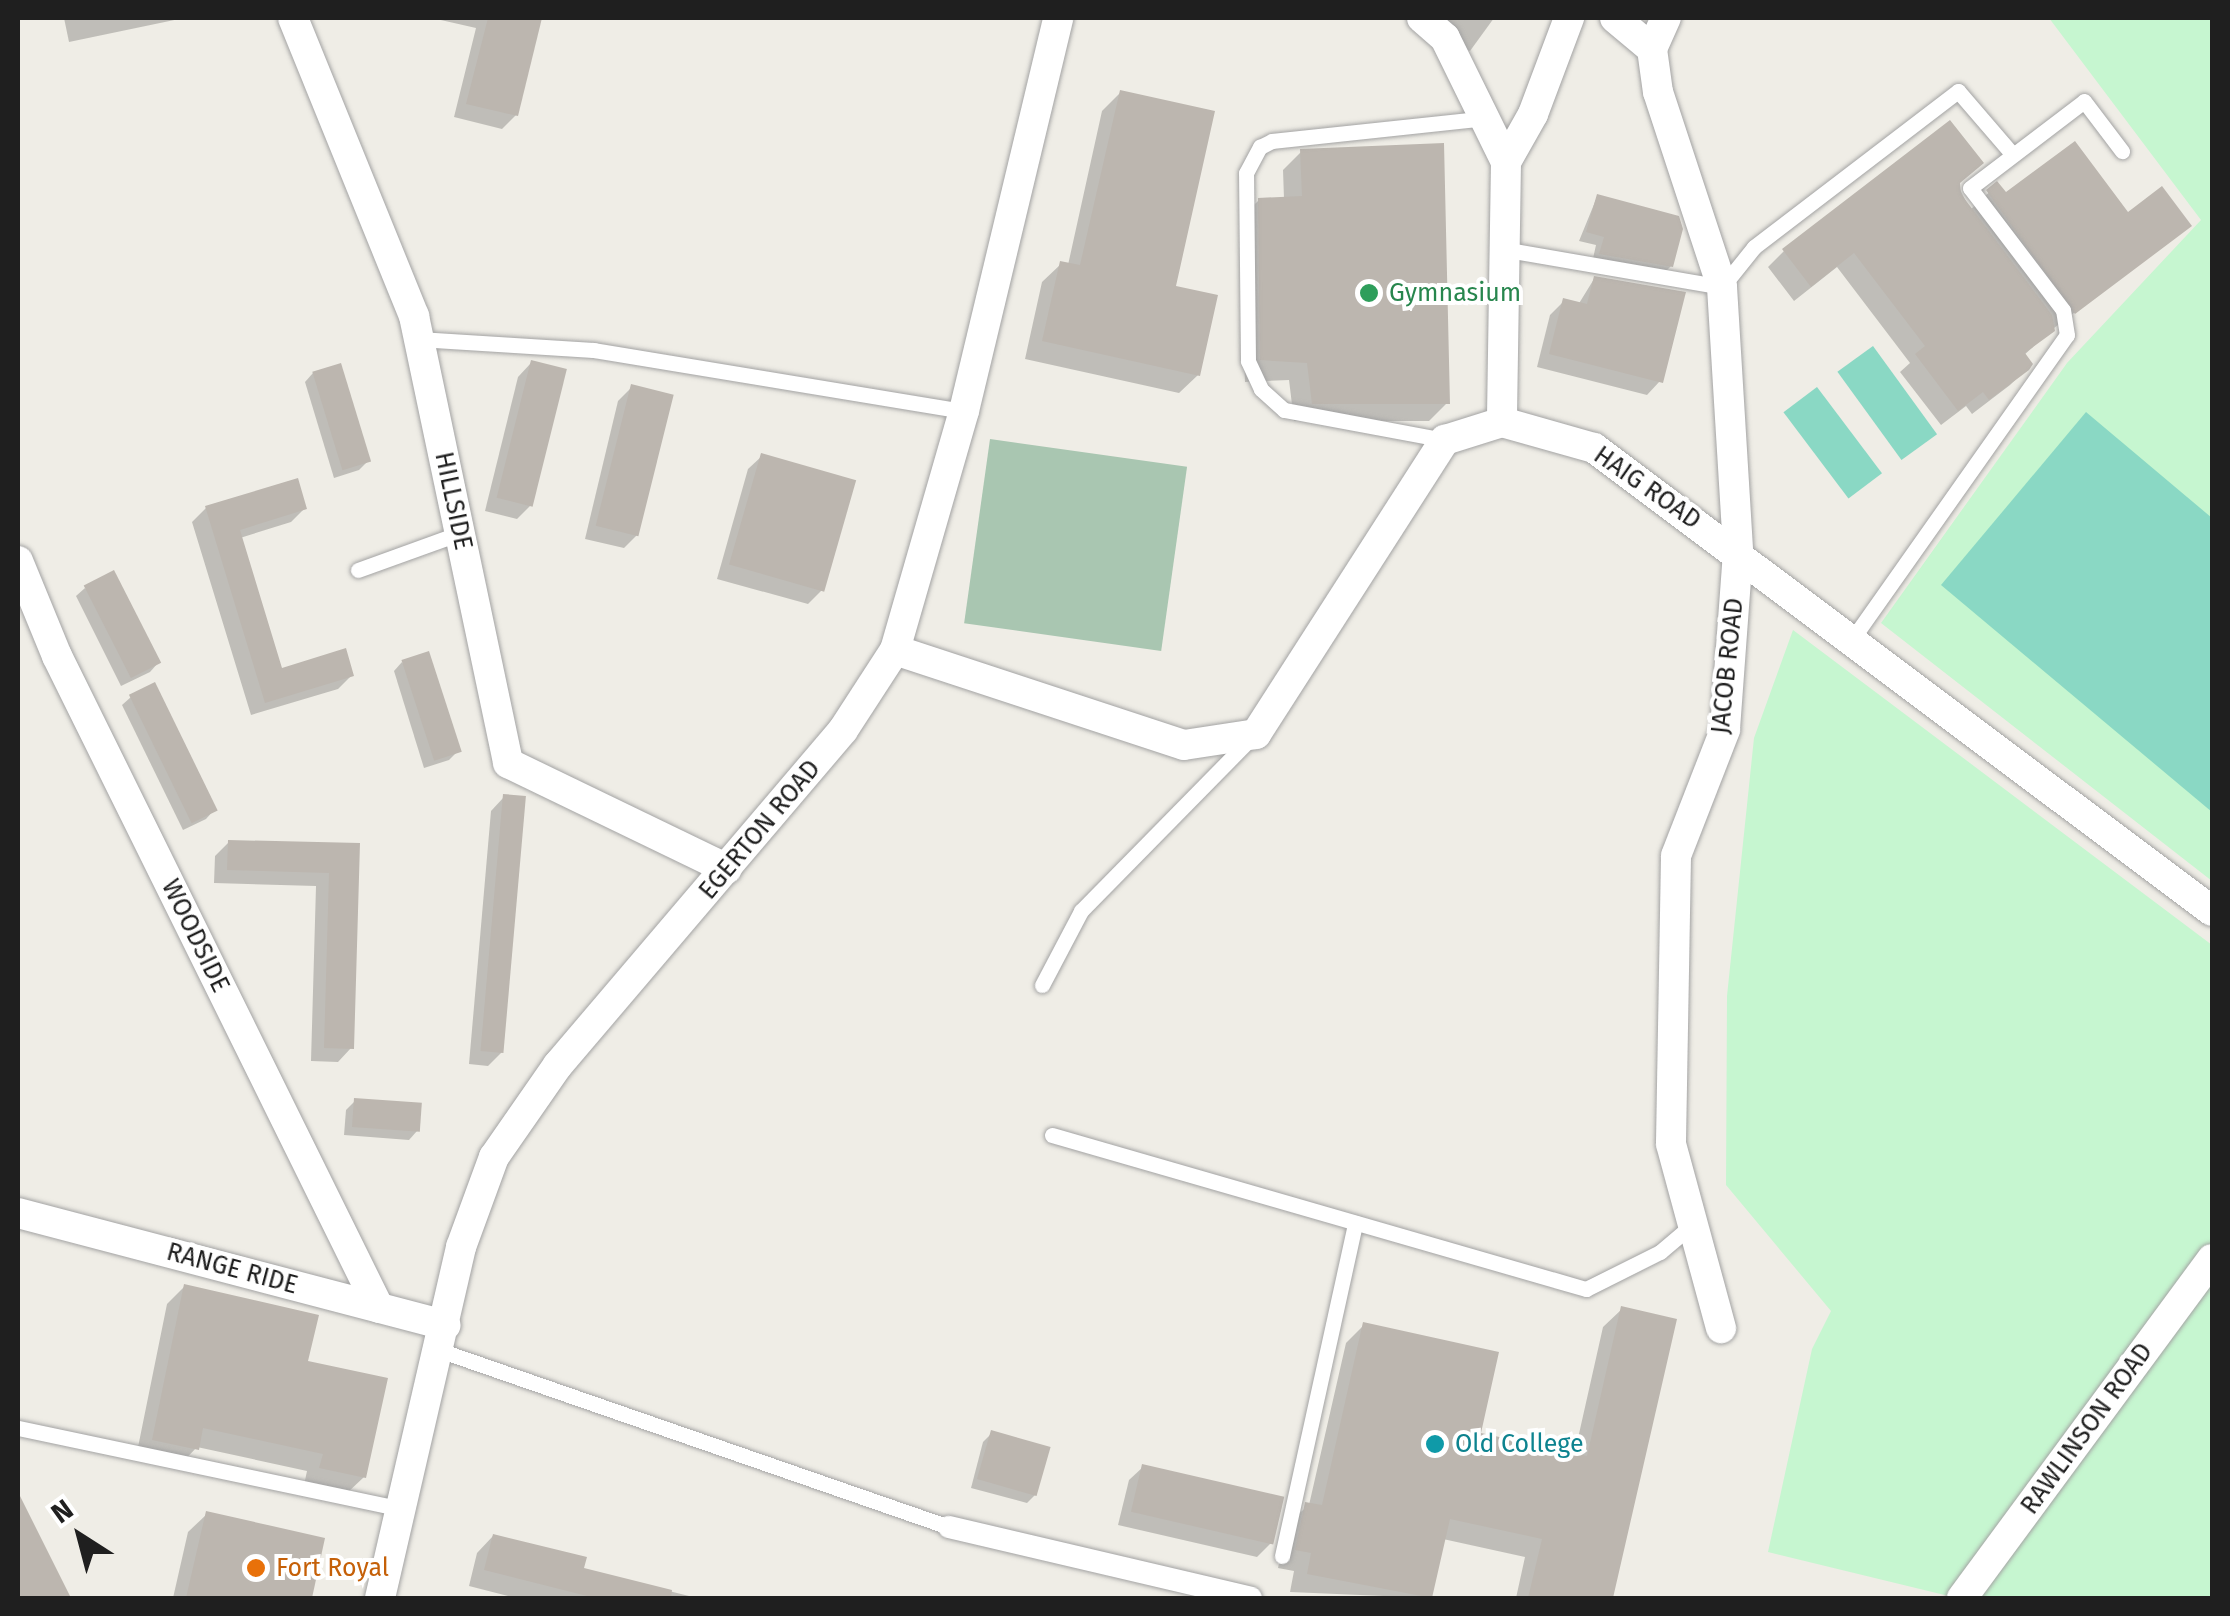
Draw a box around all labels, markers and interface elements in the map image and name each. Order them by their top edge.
place label: Gymnasium [1389,278,1521,308]
marker: Gymnasium [1358,282,1380,304]
street label: HAIG ROAD [1588,440,1706,536]
street label: HILLSIDE [428,449,478,553]
street label: JACOB ROAD [1706,596,1750,736]
street label: EGERTON ROAD [693,754,827,906]
street label: WOODSIDE [155,875,235,997]
street label: RANGE RIDE [163,1237,301,1301]
street label: RAWLINSON ROAD [2015,1338,2159,1520]
place label: Old College [1455,1429,1584,1459]
marker: Old College [1424,1433,1446,1455]
north arrow [30,1486,130,1586]
text: N [45,1493,79,1530]
place label: Fort Royal [276,1553,389,1583]
marker: Fort Royal [245,1557,267,1579]

